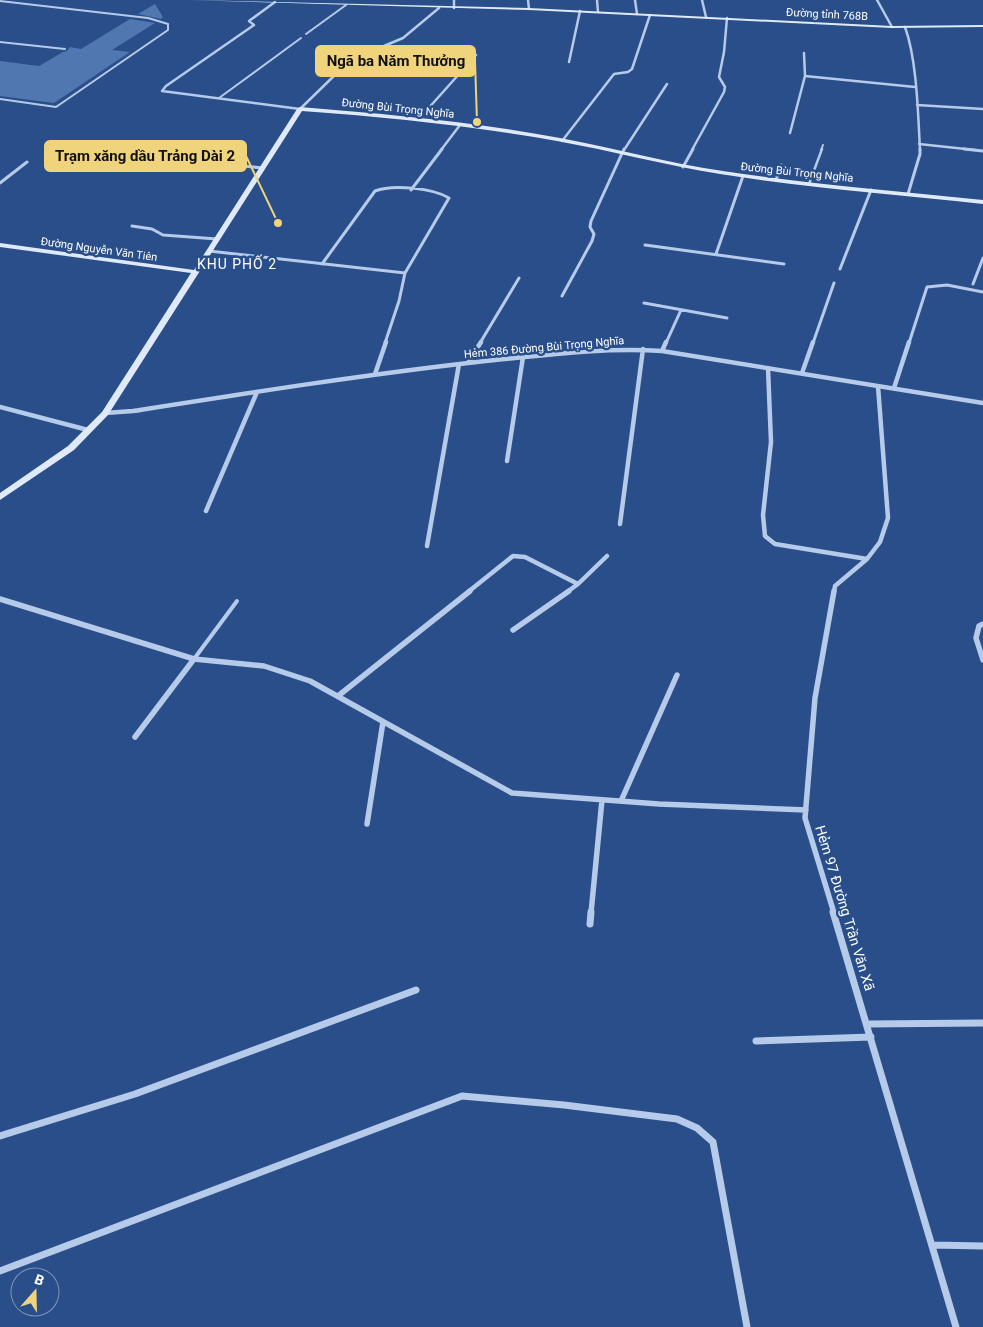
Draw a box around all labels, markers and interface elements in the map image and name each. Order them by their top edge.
street label: Đường tỉnh 768B [786,6,868,23]
callout: Ngã ba Năm Thưởng [316,46,475,76]
text: Ngã ba Năm Thưởng [327,52,465,70]
street label: Đường Bùi Trọng Nghĩa [341,96,455,121]
callout: Trạm xăng dầu Trảng Dài 2 [45,141,246,171]
text: Trạm xăng dầu Trảng Dài 2 [55,147,236,165]
street label: Đường Bùi Trọng Nghĩa [740,160,854,185]
street label: Đường Nguyễn Văn Tiên [40,235,158,264]
district label: KHU PHỐ 2 [197,254,277,272]
street label: Hẻm 386 Đường Bùi Trọng Nghĩa [463,334,625,361]
street label: Hẻm 97 Đường Trần Văn Xã [812,823,878,993]
north arrow [10,1267,60,1317]
text: B [33,1271,46,1289]

